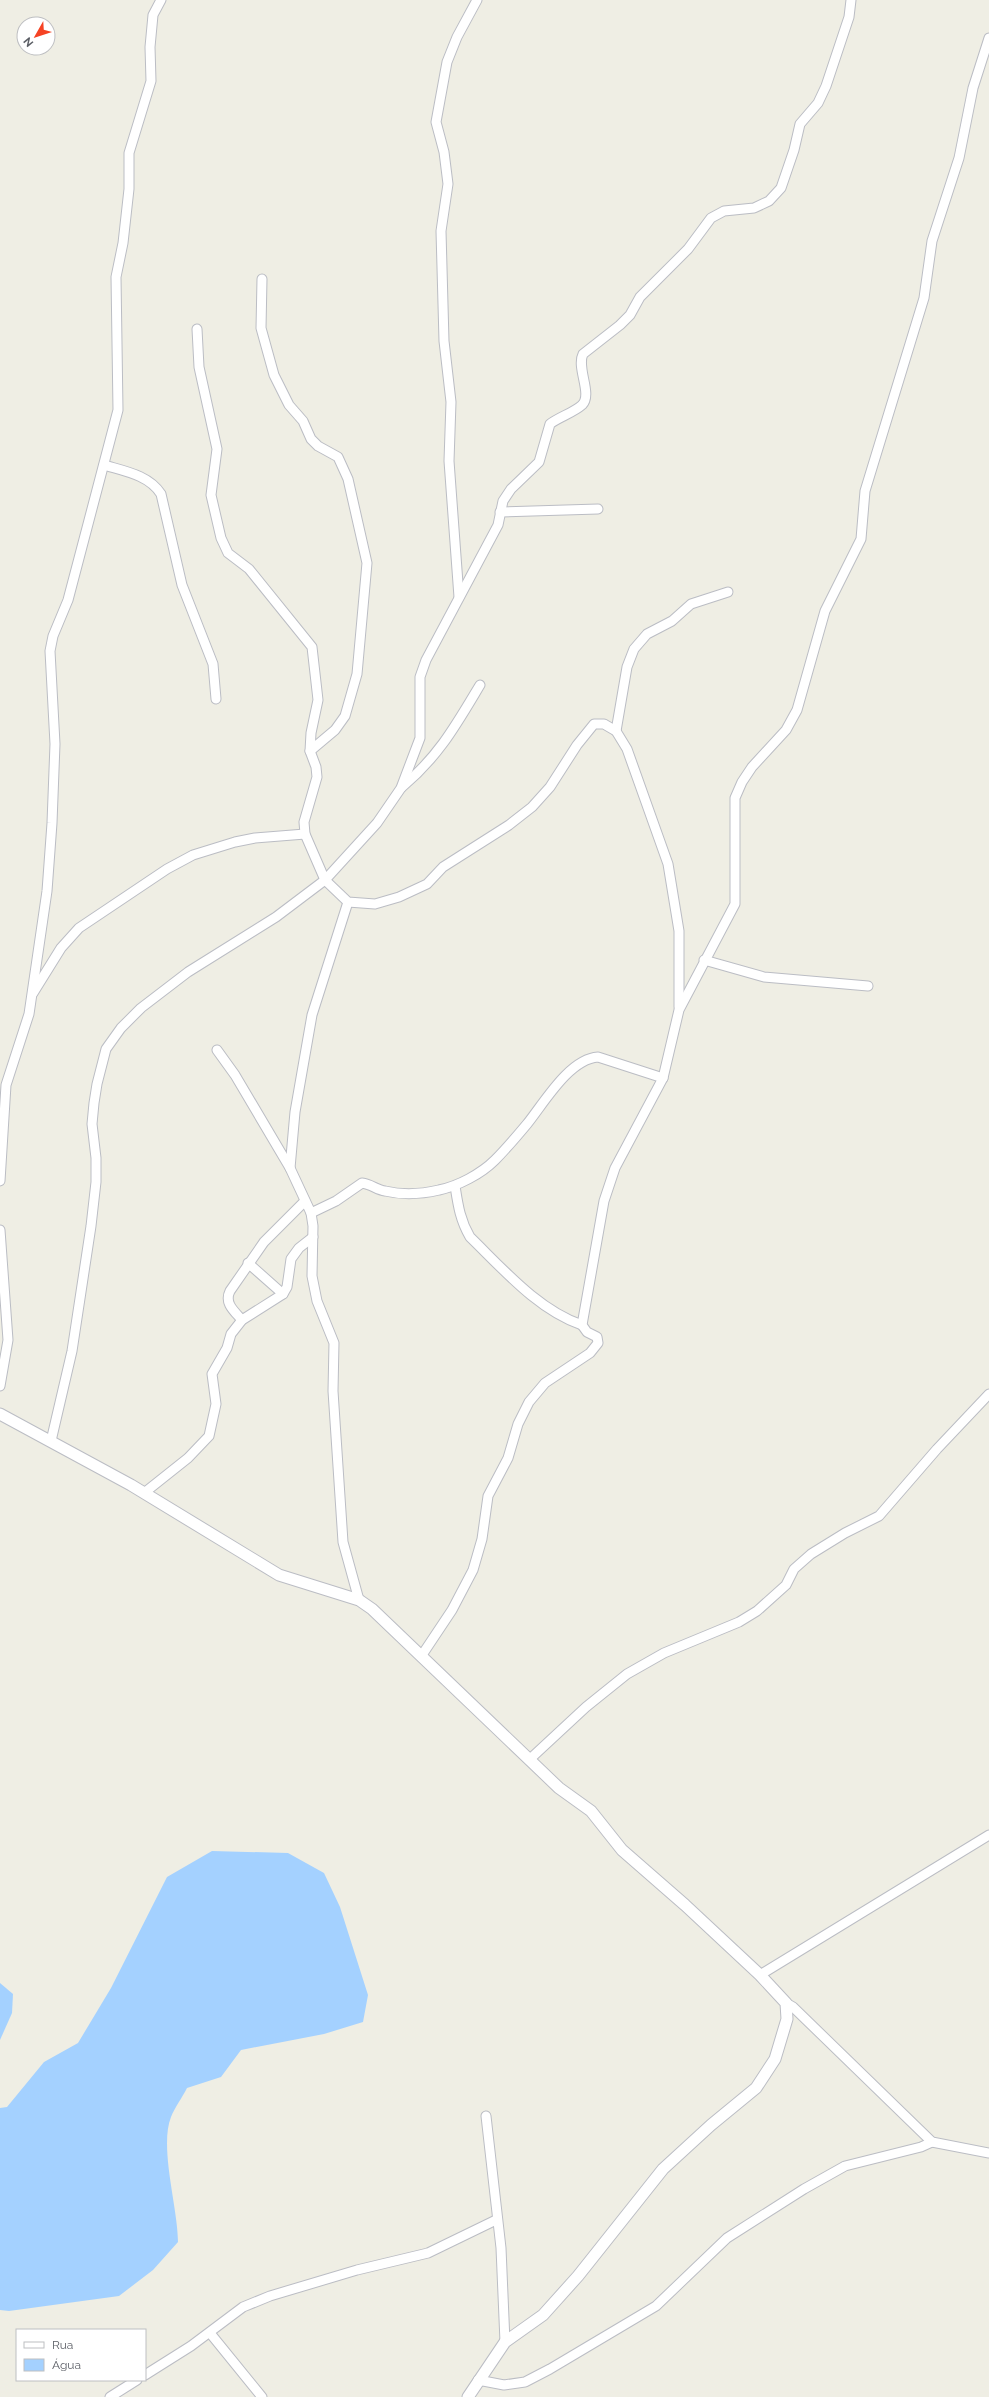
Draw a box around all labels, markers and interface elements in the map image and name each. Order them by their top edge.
north arrow [16,16,56,56]
text: N [21,35,36,49]
legend [16,2329,146,2381]
text: Rua [52,2338,73,2352]
text: Água [52,2358,81,2372]

